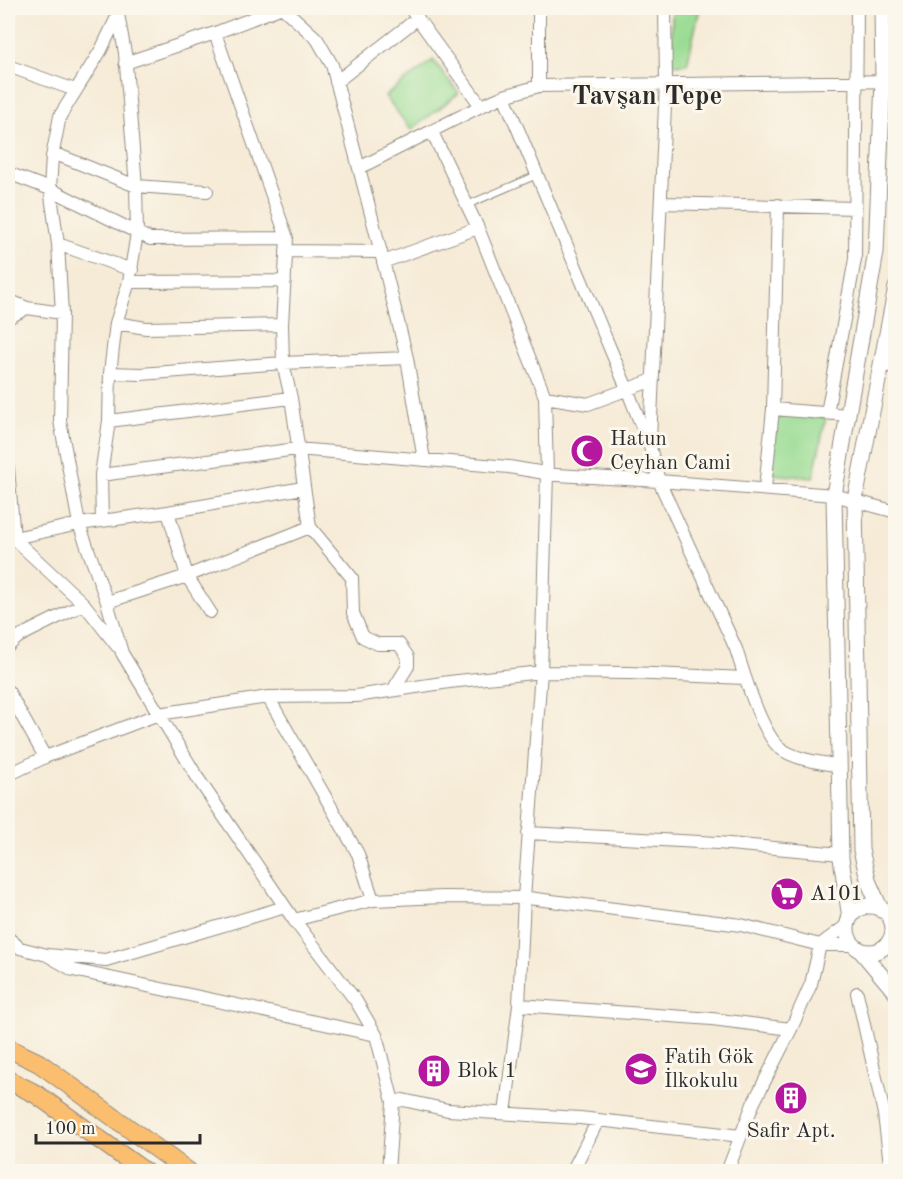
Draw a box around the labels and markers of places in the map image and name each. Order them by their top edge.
place label: Hatun Ceyhan Cami [610,429,731,474]
mosque icon: Hatun Ceyhan Cami [569,433,605,469]
supermarket icon: A101 [769,876,805,912]
place label: A101 [810,884,863,905]
place label: Fatih Gök İlkokulu [664,1047,754,1092]
school or university icon: Fatih Gök İlkokulu [623,1051,659,1087]
building icon: Blok 1 [416,1053,452,1089]
place label: Blok 1 [457,1061,517,1082]
building icon: Safir Apt. [773,1080,809,1116]
place label: Safir Apt. [746,1121,836,1142]

